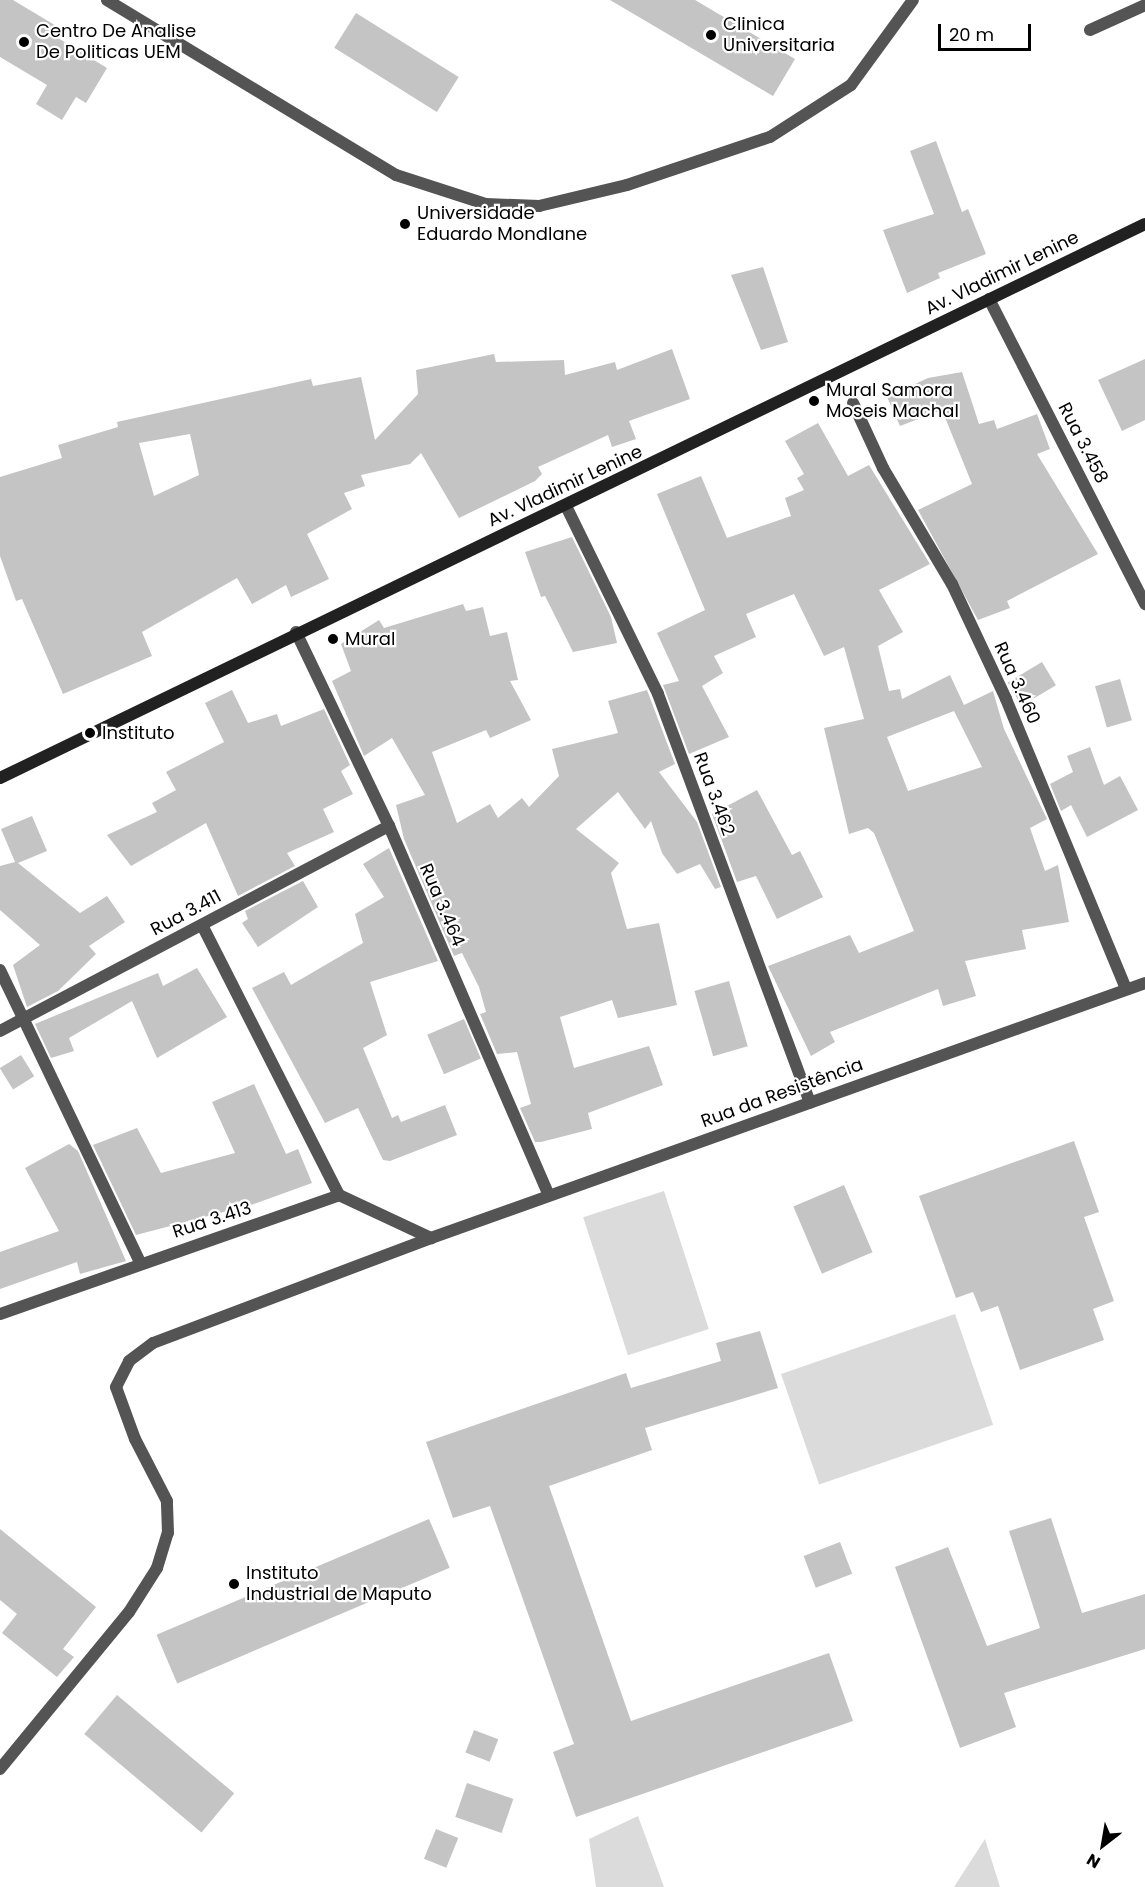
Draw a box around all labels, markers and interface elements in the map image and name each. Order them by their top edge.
scale bar [941,12,1034,50]
place label: Clinica Universitaria [723,14,835,57]
place label: Centro De Analise De Politicas UEM [36,21,196,63]
text: 20 m [949,22,994,47]
marker: Clinica Universitaria [704,28,718,42]
marker: Centro De Analise De Politicas UEM [17,35,31,49]
place label: Universidade Eduardo Mondlane [417,203,587,246]
marker: Universidade Eduardo Mondlane [398,217,412,231]
street label: Av. Vladimir Lenine [922,226,1082,320]
place label: Mural Samora Moseis Machal [826,380,959,422]
marker: Mural Samora Moseis Machal [807,394,821,408]
street label: Rua 3.458 [1053,399,1113,487]
street label: Av. Vladimir Lenine [484,441,646,531]
place label: Mural [345,628,395,650]
marker: Mural [326,632,340,646]
street label: Rua 3.460 [989,638,1045,728]
place label: Instituto [102,722,174,744]
marker: Instituto [83,726,97,740]
street label: Rua 3.462 [689,749,739,839]
street label: Rua 3.464 [415,860,469,950]
street label: Rua 3.411 [147,885,225,941]
street label: Rua da Resistência [698,1054,866,1132]
street label: Rua 3.413 [170,1197,254,1243]
place label: Instituto Industrial de Maputo [246,1563,432,1606]
marker: Instituto Industrial de Maputo [227,1577,241,1591]
north arrow [1073,1815,1133,1875]
text: N [1082,1848,1105,1874]

